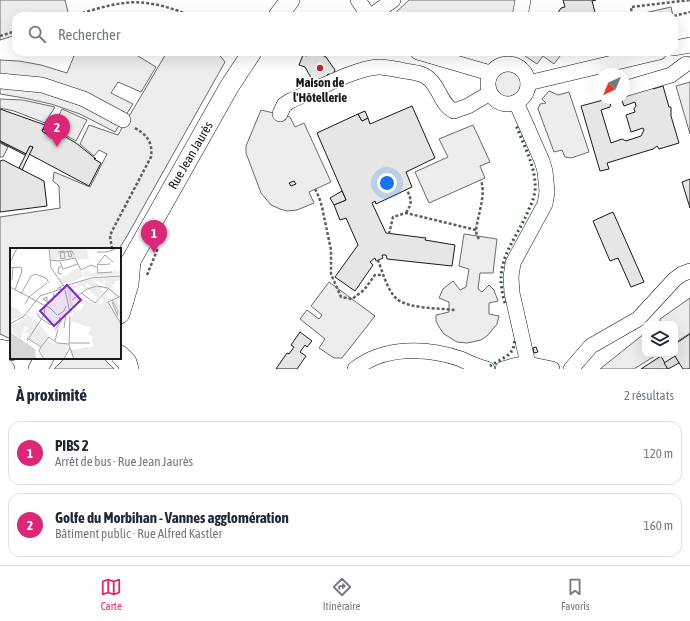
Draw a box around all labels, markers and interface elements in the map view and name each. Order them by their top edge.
search box [12,12,678,56]
icon: search [26,23,48,45]
text: Rechercher [58,26,120,43]
marker: Maison de l'Hôtellerie [315,63,325,73]
north arrow [594,68,630,104]
place label: Maison de l'Hôtellerie [293,75,347,105]
pin: 2 [44,114,70,147]
street label: Rue Jean Jaurès [165,118,216,192]
your location [377,173,397,193]
pin: 1 [141,220,167,253]
inset map [10,248,121,359]
map controls [642,321,678,357]
button: layers [642,321,678,357]
text: À proximité [16,385,87,405]
text: 2 résultats [624,388,674,403]
text: PIBS 2 [55,437,89,454]
text: 1 [27,446,33,461]
text: 120 m [644,446,673,461]
text: Arrêt de bus · Rue Jean Jaurès [55,454,193,469]
text: Golfe du Morbihan - Vannes agglomération [55,509,289,526]
text: 2 [27,518,33,533]
text: 160 m [644,518,673,533]
text: Bâtiment public · Rue Alfred Kastler [55,526,222,541]
tab: Carte [100,576,122,612]
tab: Itinéraire [323,576,361,612]
tab: Favoris [561,576,590,612]

